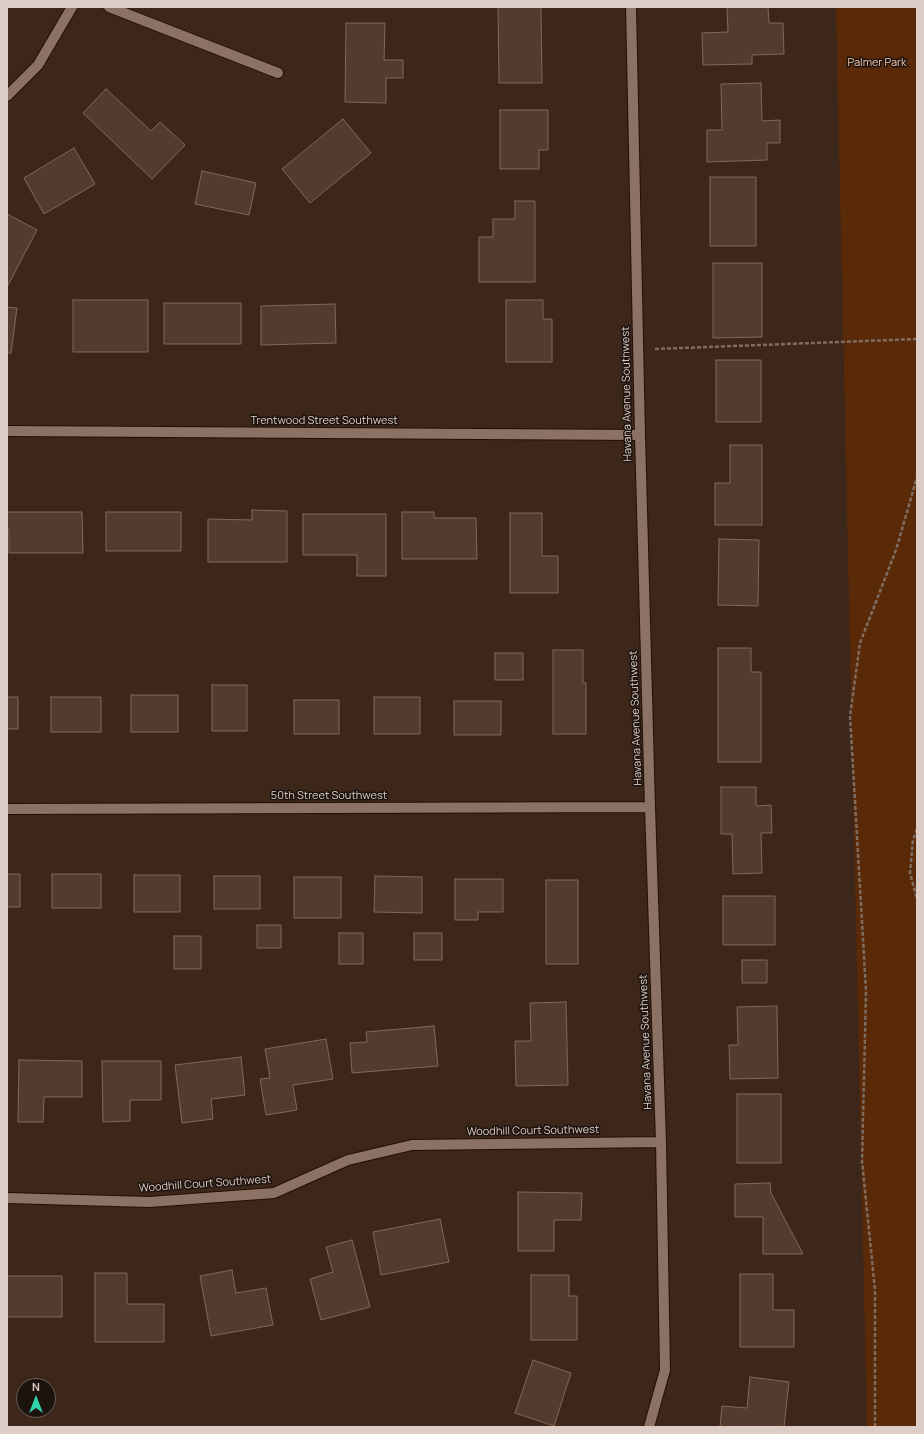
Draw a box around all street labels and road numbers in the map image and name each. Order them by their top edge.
street label: Havana Avenue Southwest [619,326,635,462]
street label: Trentwood Street Southwest [250,414,398,428]
street label: Havana Avenue Southwest [627,650,645,786]
street label: 50th Street Southwest [271,789,387,803]
street label: Havana Avenue Southwest [637,974,655,1110]
street label: Woodhill Court Southwest [467,1123,599,1139]
street label: Woodhill Court Southwest [138,1173,272,1195]

